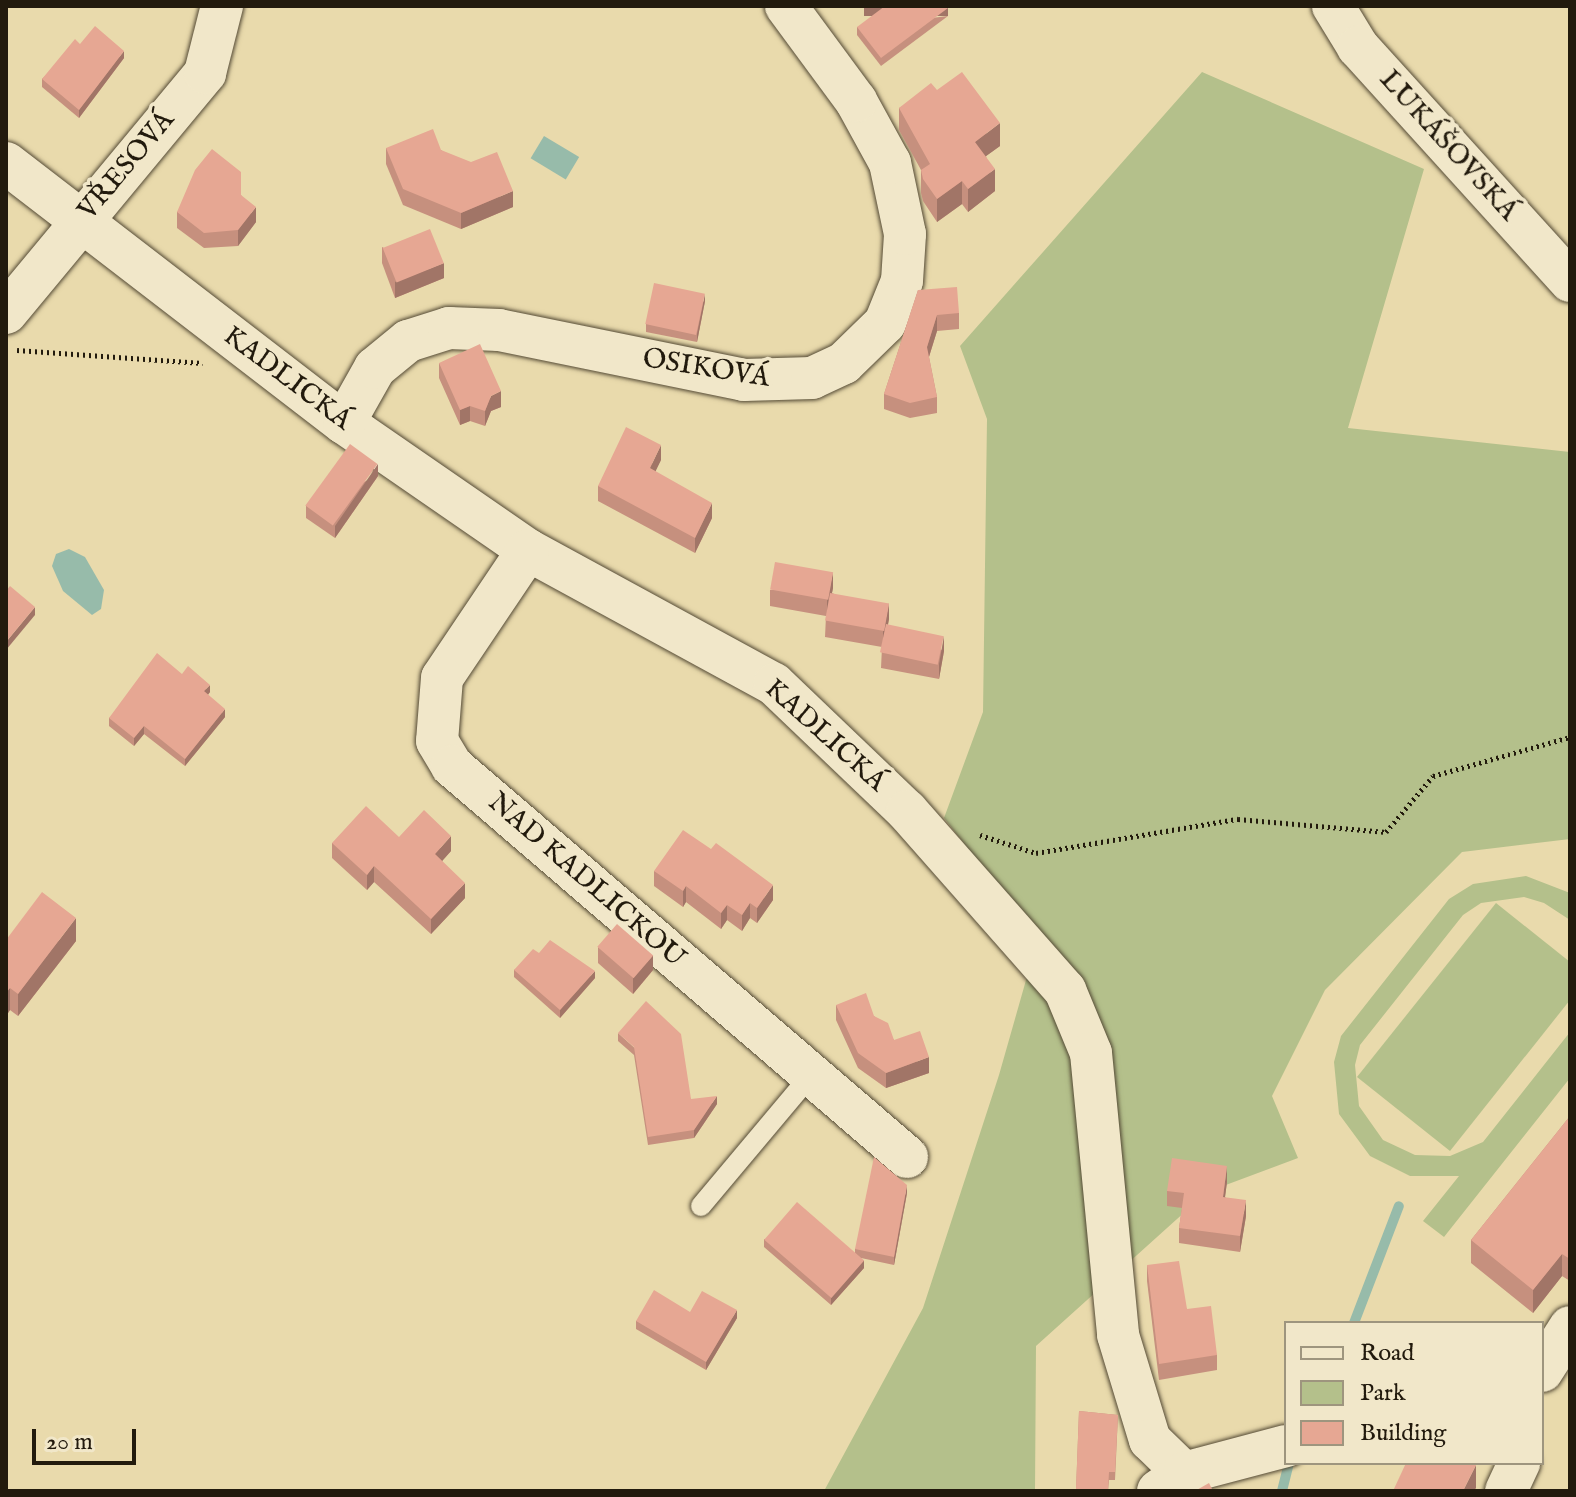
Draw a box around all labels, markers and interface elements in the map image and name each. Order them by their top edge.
street label: LUKÁŠOVSKÁ [1372,64,1524,228]
street label: VŘESOVÁ [72,105,182,227]
street label: KADLICKÁ [216,320,358,438]
street label: OSIKOVÁ [640,342,772,396]
street label: KADLICKÁ [757,673,893,799]
street label: NAD KADLICKOU [480,786,692,976]
legend [1284,1321,1544,1465]
text: Road [1360,1338,1414,1369]
text: Park [1360,1378,1406,1409]
scale bar [36,1413,140,1463]
text: Building [1360,1418,1446,1449]
text: 20 m [46,1427,93,1458]

